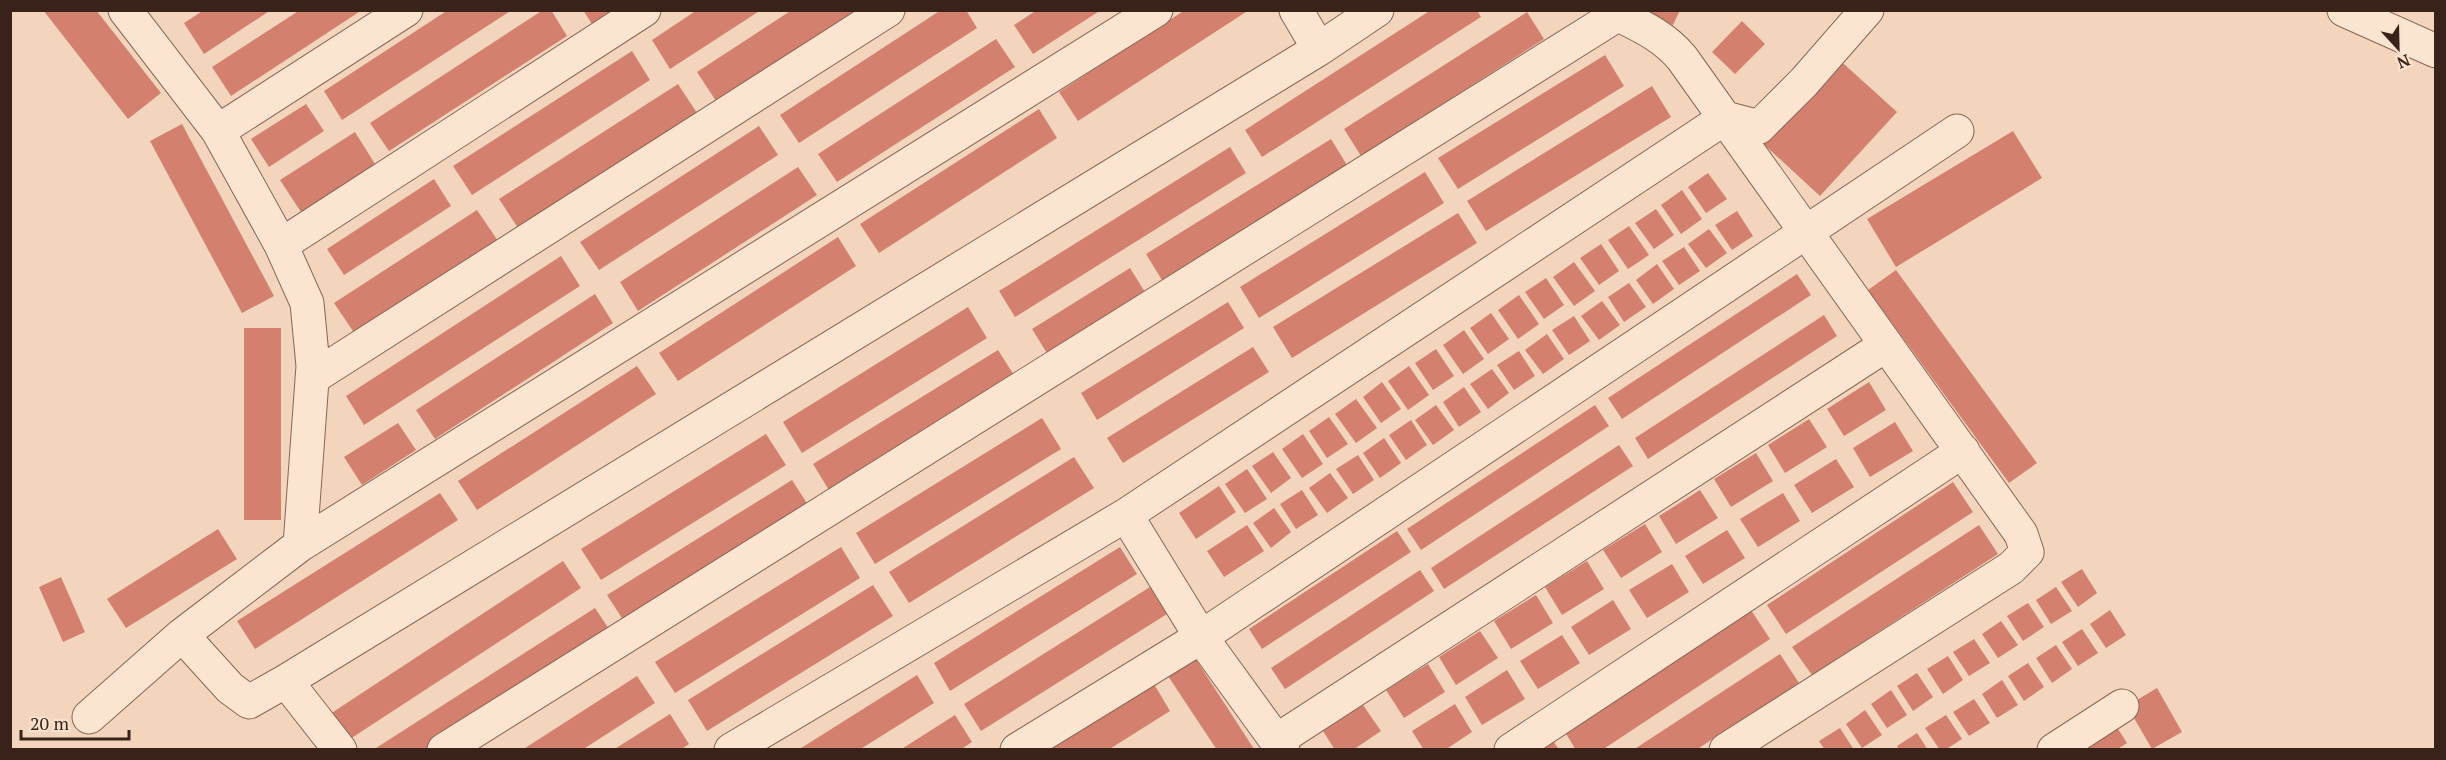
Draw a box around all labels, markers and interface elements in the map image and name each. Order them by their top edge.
north arrow [2368,18,2428,78]
text: N [2394,49,2413,74]
scale bar [21,703,129,741]
text: 20 m [30,711,70,735]

